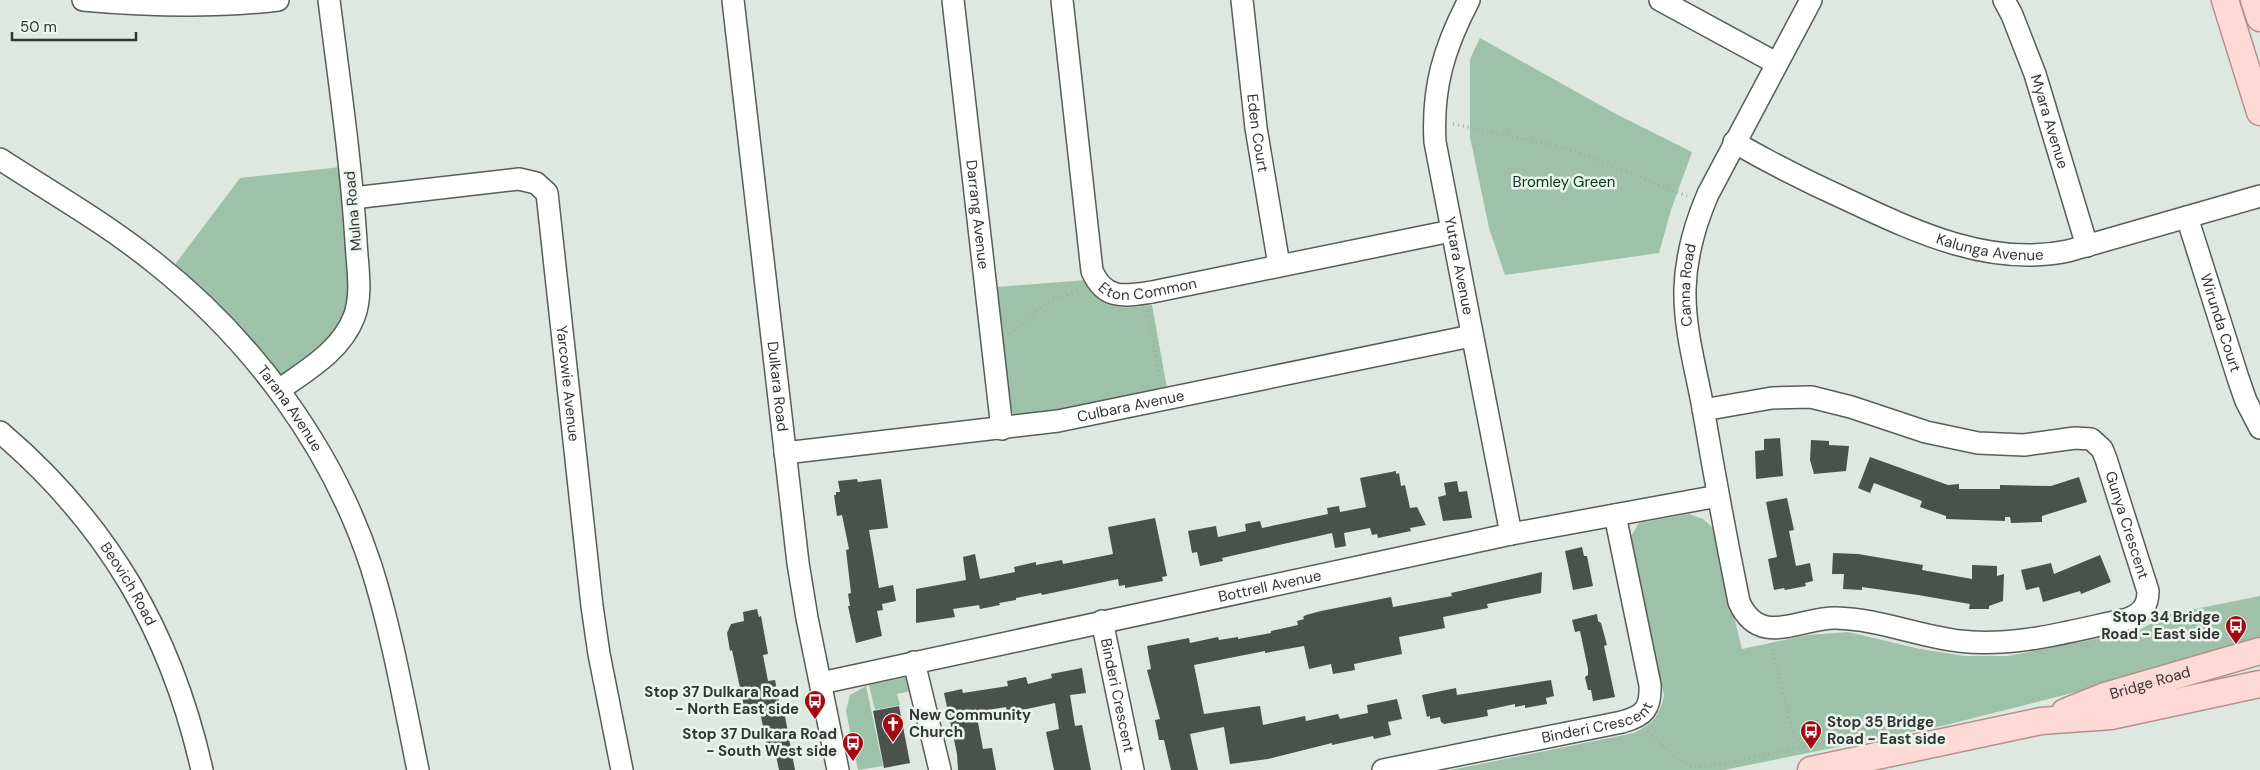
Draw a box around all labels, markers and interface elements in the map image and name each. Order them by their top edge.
scale bar [12,10,136,42]
text: 50 m [20,17,57,37]
street label: Myara Avenue [2026,72,2073,171]
street label: Eden Court [1242,93,1273,174]
street label: Darrang Avenue [961,159,994,270]
street label: Mulna Road [340,170,366,252]
park label: Bromley Green [1513,172,1615,192]
street label: Yutara Avenue [1440,215,1478,317]
street label: Kalunga Avenue [1934,229,2044,265]
street label: Canna Road [1675,242,1701,328]
street label: Wirunda Court [2196,271,2246,375]
street label: Eton Common [1094,273,1198,305]
street label: Yarcowie Avenue [551,324,584,443]
street label: Dulkara Road [762,340,793,433]
street label: Tarana Avenue [253,361,327,455]
street label: Culbara Avenue [1075,385,1186,427]
street label: Gunya Crescent [2100,469,2154,582]
street label: Beovich Road [96,538,161,629]
street label: Bottrell Avenue [1216,565,1323,607]
place label: Stop 34 Bridge Road - East side [2101,607,2220,644]
bus stop icon: Stop 34 Bridge Road - East side [2224,614,2248,645]
street label: Binderi Crescent [1096,637,1139,754]
street label: Bridge Road [2107,662,2193,704]
place label: Stop 37 Dulkara Road - North East side [644,682,799,719]
bus stop icon: Stop 37 Dulkara Road - North East side [803,689,827,720]
street label: Binderi Crescent [1540,699,1658,748]
place label: New Community Church [909,705,1031,742]
church icon: New Community Church [881,712,905,743]
place label: Stop 35 Bridge Road - East side [1827,712,1946,749]
bus stop icon: Stop 35 Bridge Road - East side [1799,719,1823,750]
place label: Stop 37 Dulkara Road - South West side [682,724,837,761]
bus stop icon: Stop 37 Dulkara Road - South West side [841,731,865,762]

